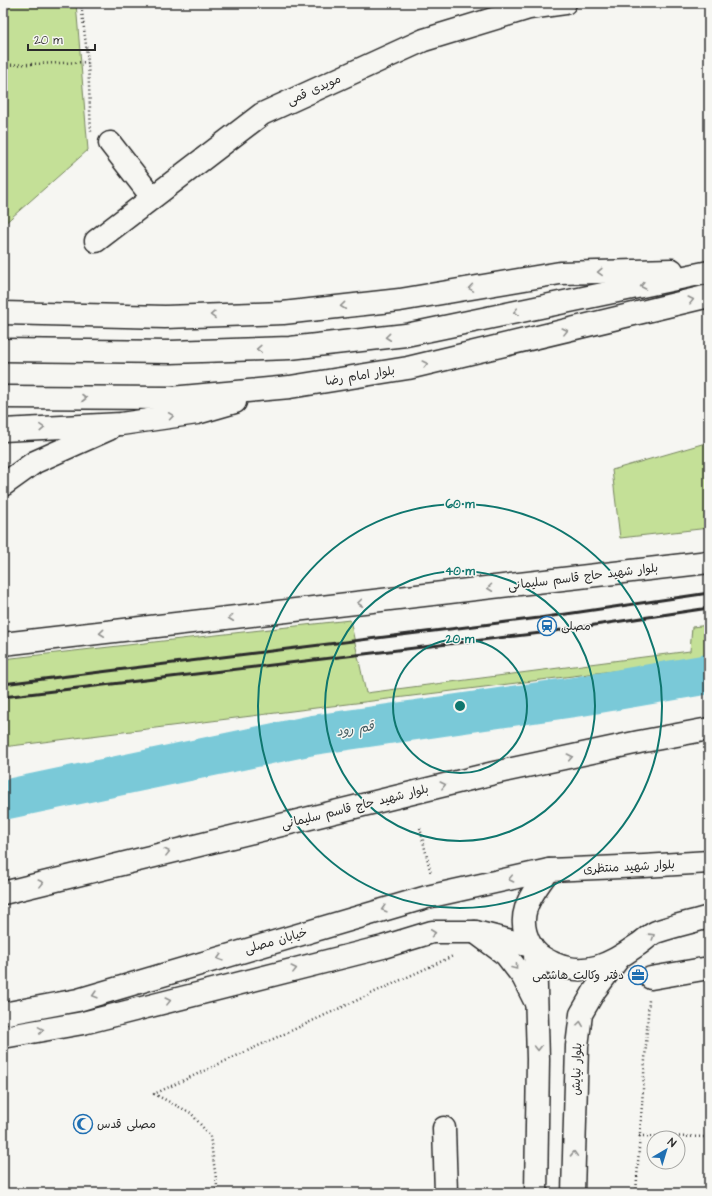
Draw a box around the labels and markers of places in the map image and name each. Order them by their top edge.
station icon: مصلی [536,615,558,637]
place label: مصلی [561,618,591,635]
centre of rings [453,699,467,713]
office icon: دفتر وکالت هاشمی [627,964,649,986]
place label: دفتر وکالت هاشمی [532,967,624,984]
mosque icon: مصلی قدس [72,1113,94,1135]
place label: مصلی قدس [97,1116,156,1133]

